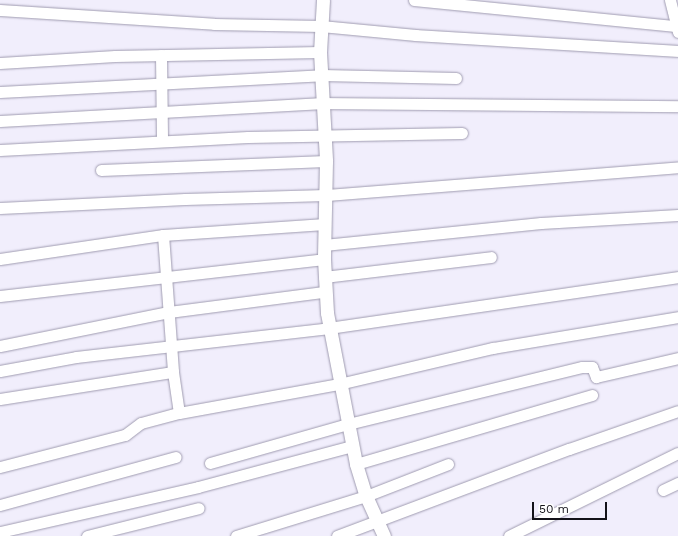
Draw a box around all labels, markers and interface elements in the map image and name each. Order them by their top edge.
scale bar [534,494,609,520]
text: 50 m [539,502,569,516]

